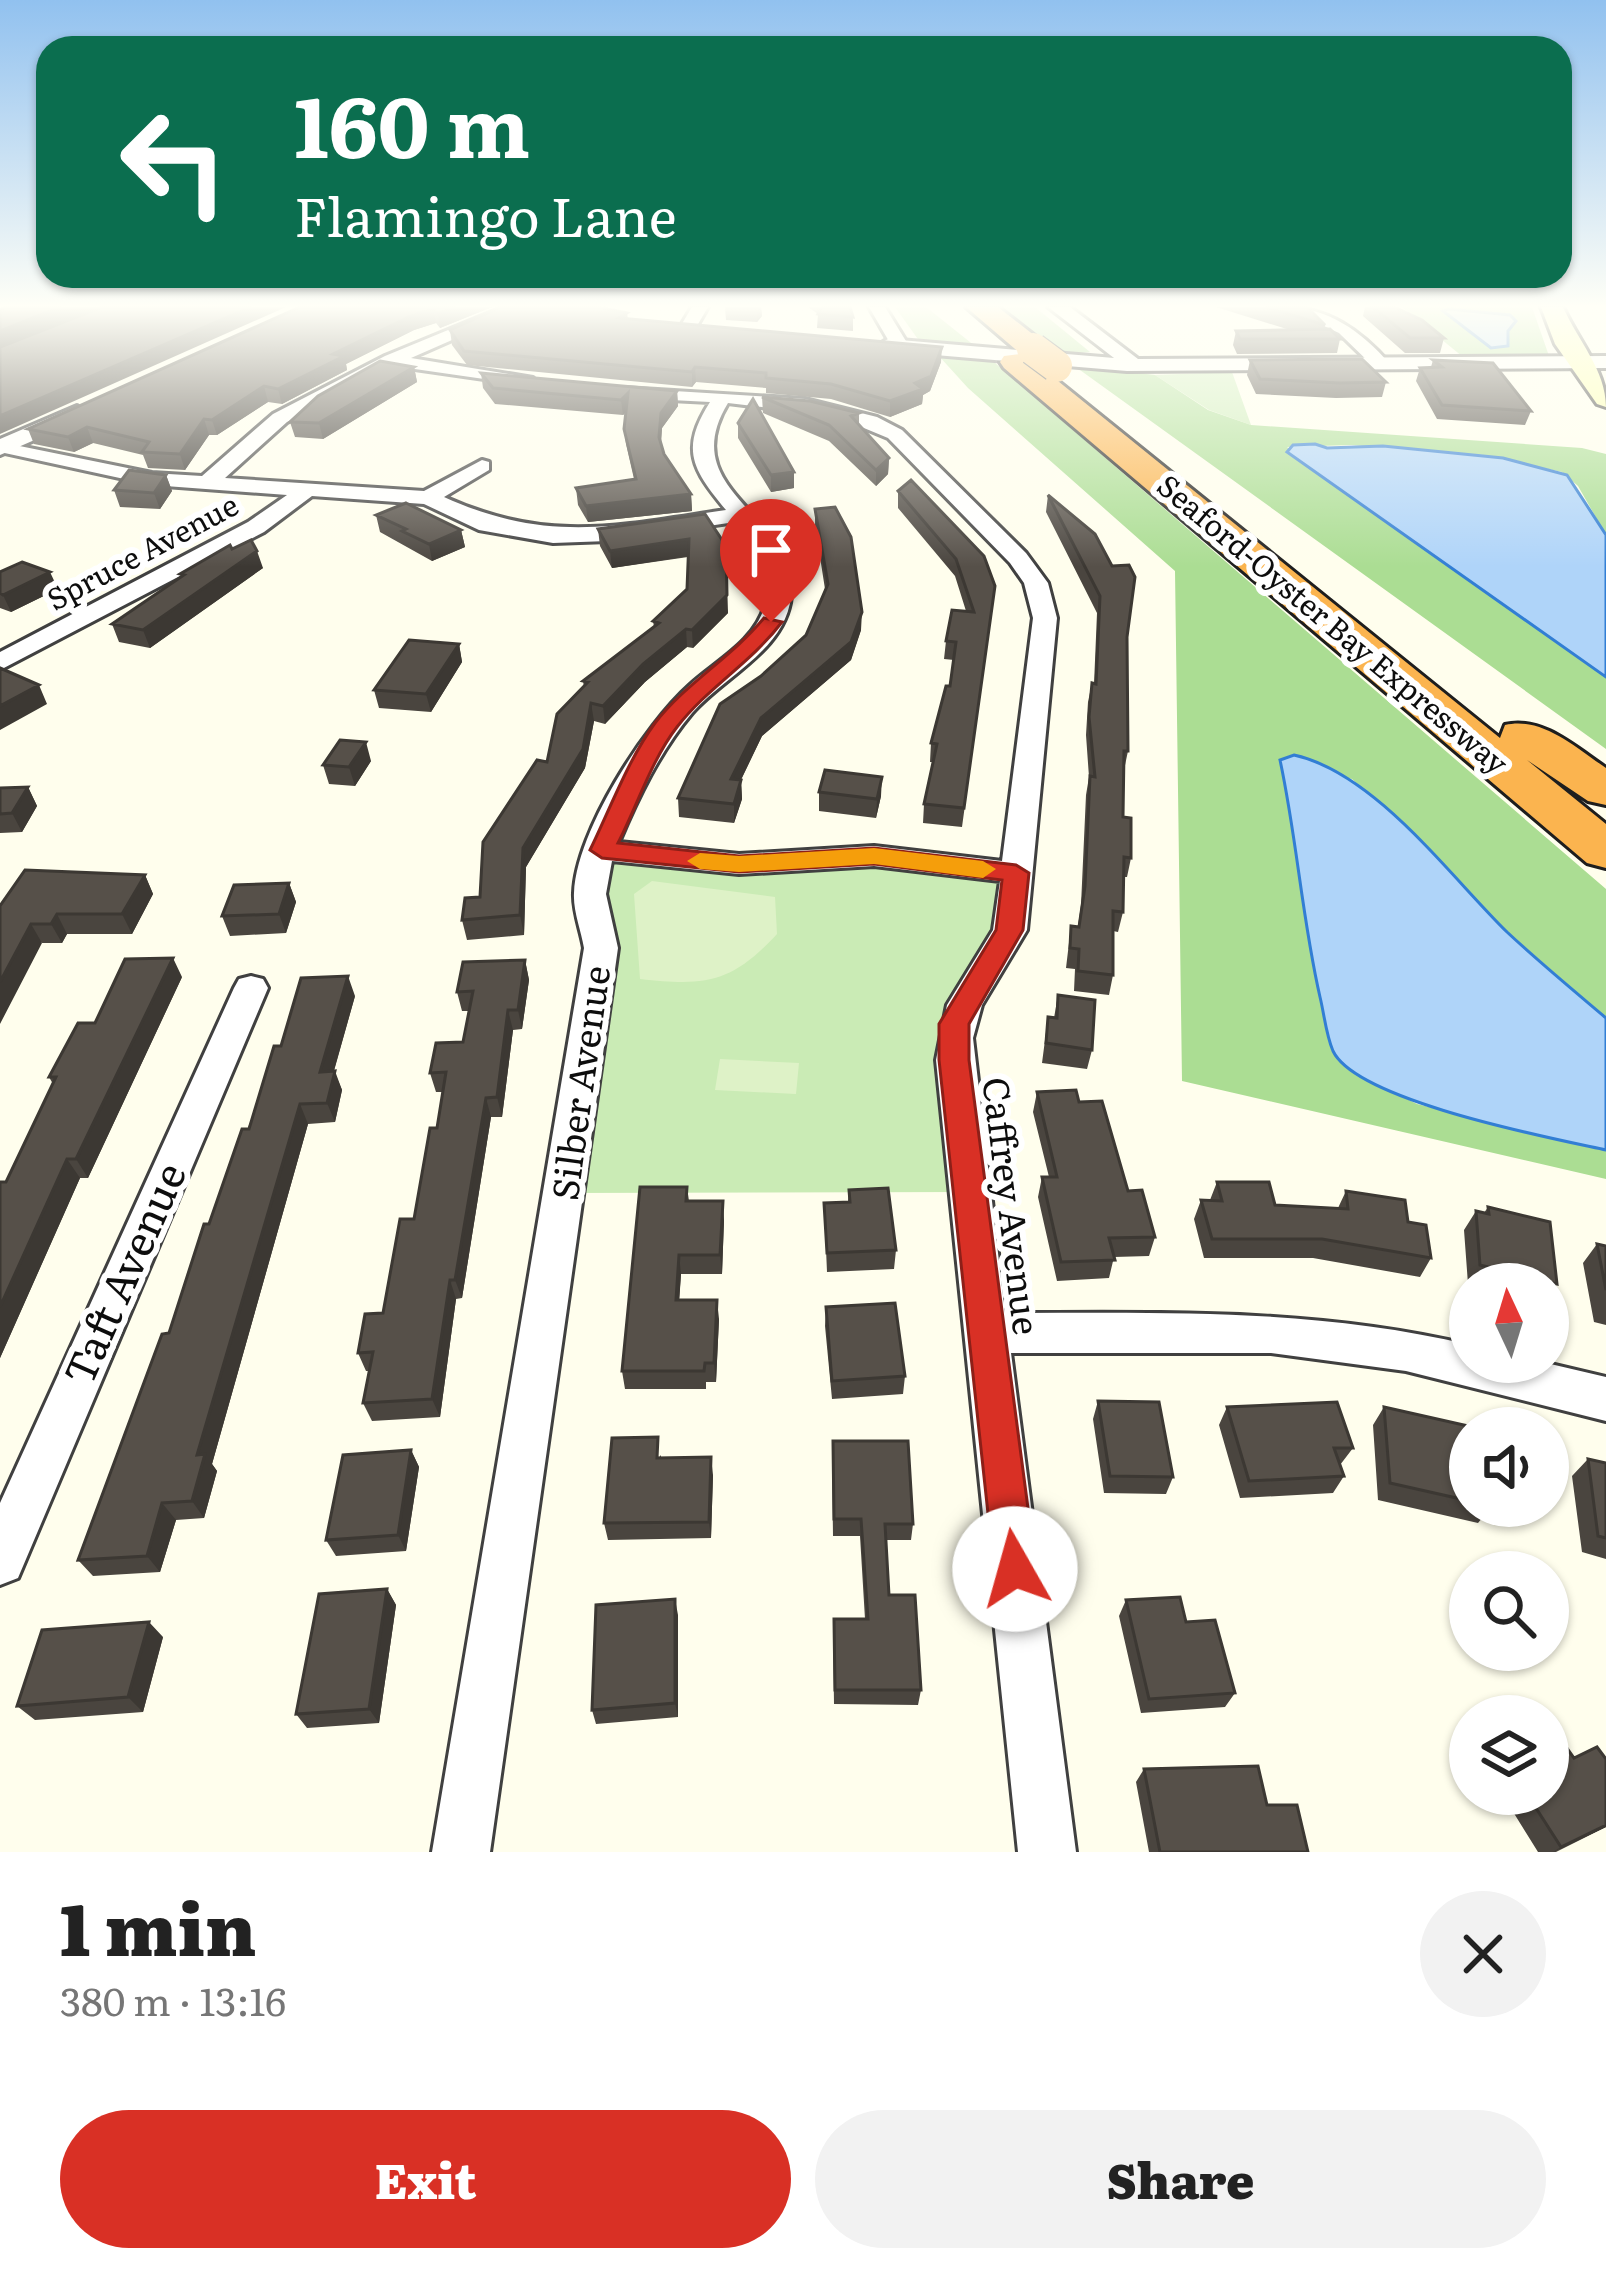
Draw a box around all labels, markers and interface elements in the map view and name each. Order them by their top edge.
text: 160 m [294,59,530,184]
icon: left [96,84,252,240]
text: Flamingo Lane [294,173,677,254]
street label: Seaford-Oyster Bay Expressway [1149,462,1520,783]
street label: Spruce Avenue [38,481,245,619]
pin [720,499,822,622]
icon: arrive [738,517,804,583]
street label: Silber Avenue [536,962,621,1203]
street label: Caffrey Avenue [971,1074,1056,1338]
street label: Taft Avenue [46,1152,199,1394]
north arrow [1449,1263,1569,1383]
map controls [1449,1263,1569,1815]
button: sound [1449,1407,1569,1527]
position arrow [952,1506,1078,1632]
button: search [1449,1551,1569,1671]
button: layers [1449,1695,1569,1815]
text: 1 min [60,1871,256,1978]
button: close [1420,1891,1546,2017]
text: 380 m · 13:16 [60,1970,286,2028]
button: Exit [60,2110,791,2248]
button: Share [815,2110,1546,2248]

